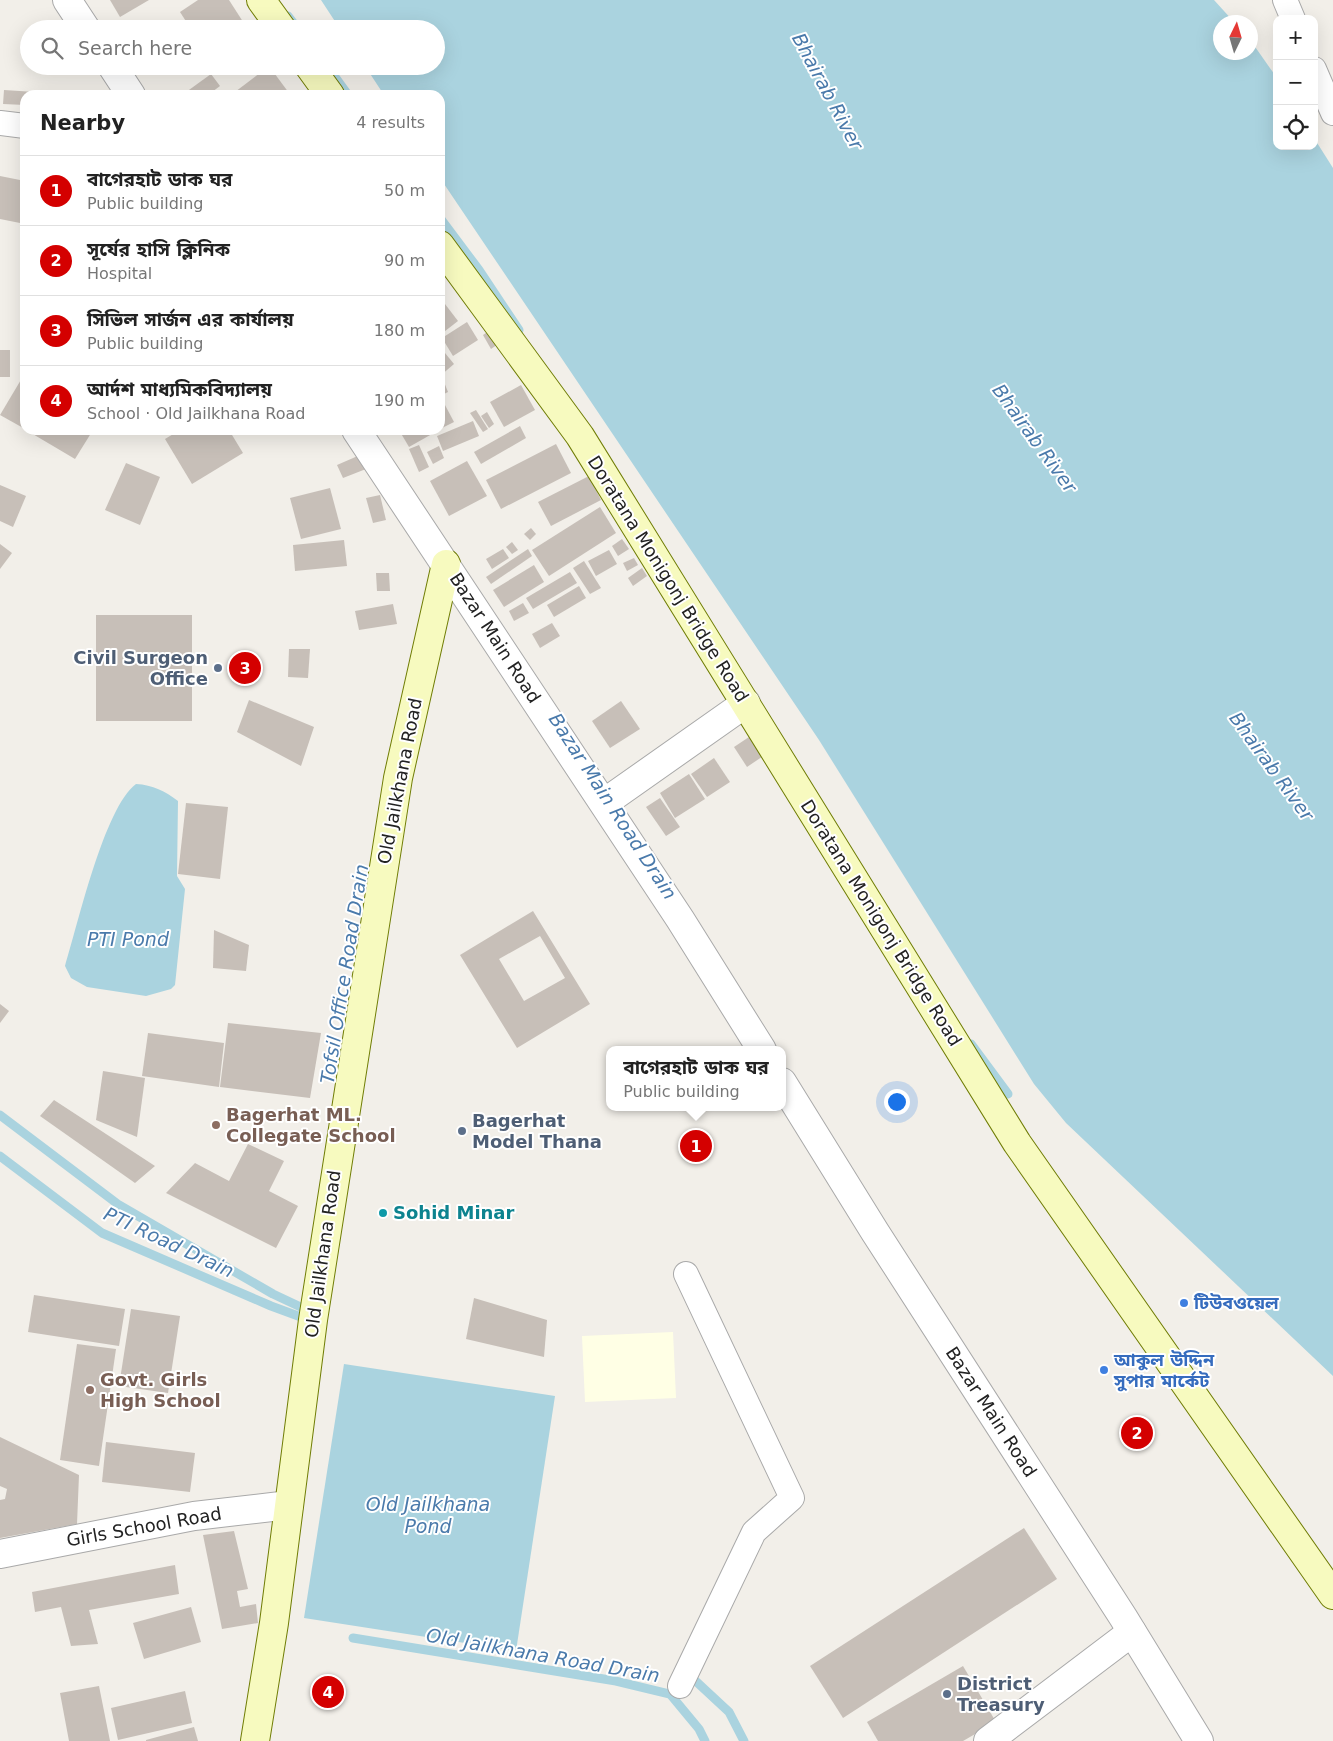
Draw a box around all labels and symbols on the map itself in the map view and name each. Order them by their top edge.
north arrow [1213,15,1258,60]
water label: Bhairab River [788,29,868,154]
water label: Bhairab River [988,379,1082,498]
street label: Doratana Monigonj Bridge Road [584,452,753,706]
street label: Bazar Main Road [446,569,545,707]
place label: Civil Surgeon Office [73,647,208,689]
pin: 3 [229,649,261,687]
marker: Civil Surgeon Office [212,662,224,674]
street label: Old Jailkhana Road [373,696,426,866]
water label: Bhairab River [1225,707,1319,826]
water label: Bazar Main Road Drain [545,709,681,903]
street label: Doratana Monigonj Bridge Road [797,796,966,1050]
water label: Tofsil Office Road Drain [316,863,372,1085]
water label: PTI Pond [87,928,170,950]
your location [884,1089,910,1115]
place label: Bagerhat ML. Collegate School [226,1104,396,1146]
place label: Bagerhat Model Thana [472,1110,602,1152]
marker: Bagerhat ML. Collegate School [210,1119,222,1131]
marker: Bagerhat Model Thana [456,1125,468,1137]
pin: 1 [680,1127,712,1165]
street label: Old Jailkhana Road [300,1169,345,1339]
water label: PTI Road Drain [101,1202,237,1282]
place label: Sohid Minar [393,1202,515,1223]
marker: Sohid Minar [377,1207,389,1219]
place label: টিউবওয়েল [1193,1292,1279,1313]
marker: টিউবওয়েল [1178,1297,1190,1309]
street label: Bazar Main Road [942,1343,1041,1481]
place label: আকুল উদ্দিন সুপার মার্কেট [1113,1349,1215,1392]
marker: আকুল উদ্দিন সুপার মার্কেট [1098,1364,1110,1376]
place label: Govt. Girls High School [100,1369,221,1411]
marker: Govt. Girls High School [84,1384,96,1396]
pin: 2 [1121,1414,1153,1452]
water label: Old Jailkhana Pond [366,1493,490,1537]
street label: Girls School Road [65,1503,223,1550]
water label: Old Jailkhana Road Drain [425,1624,661,1686]
pin: 4 [312,1673,344,1711]
place label: District Treasury [957,1673,1045,1715]
marker: District Treasury [941,1688,953,1700]

